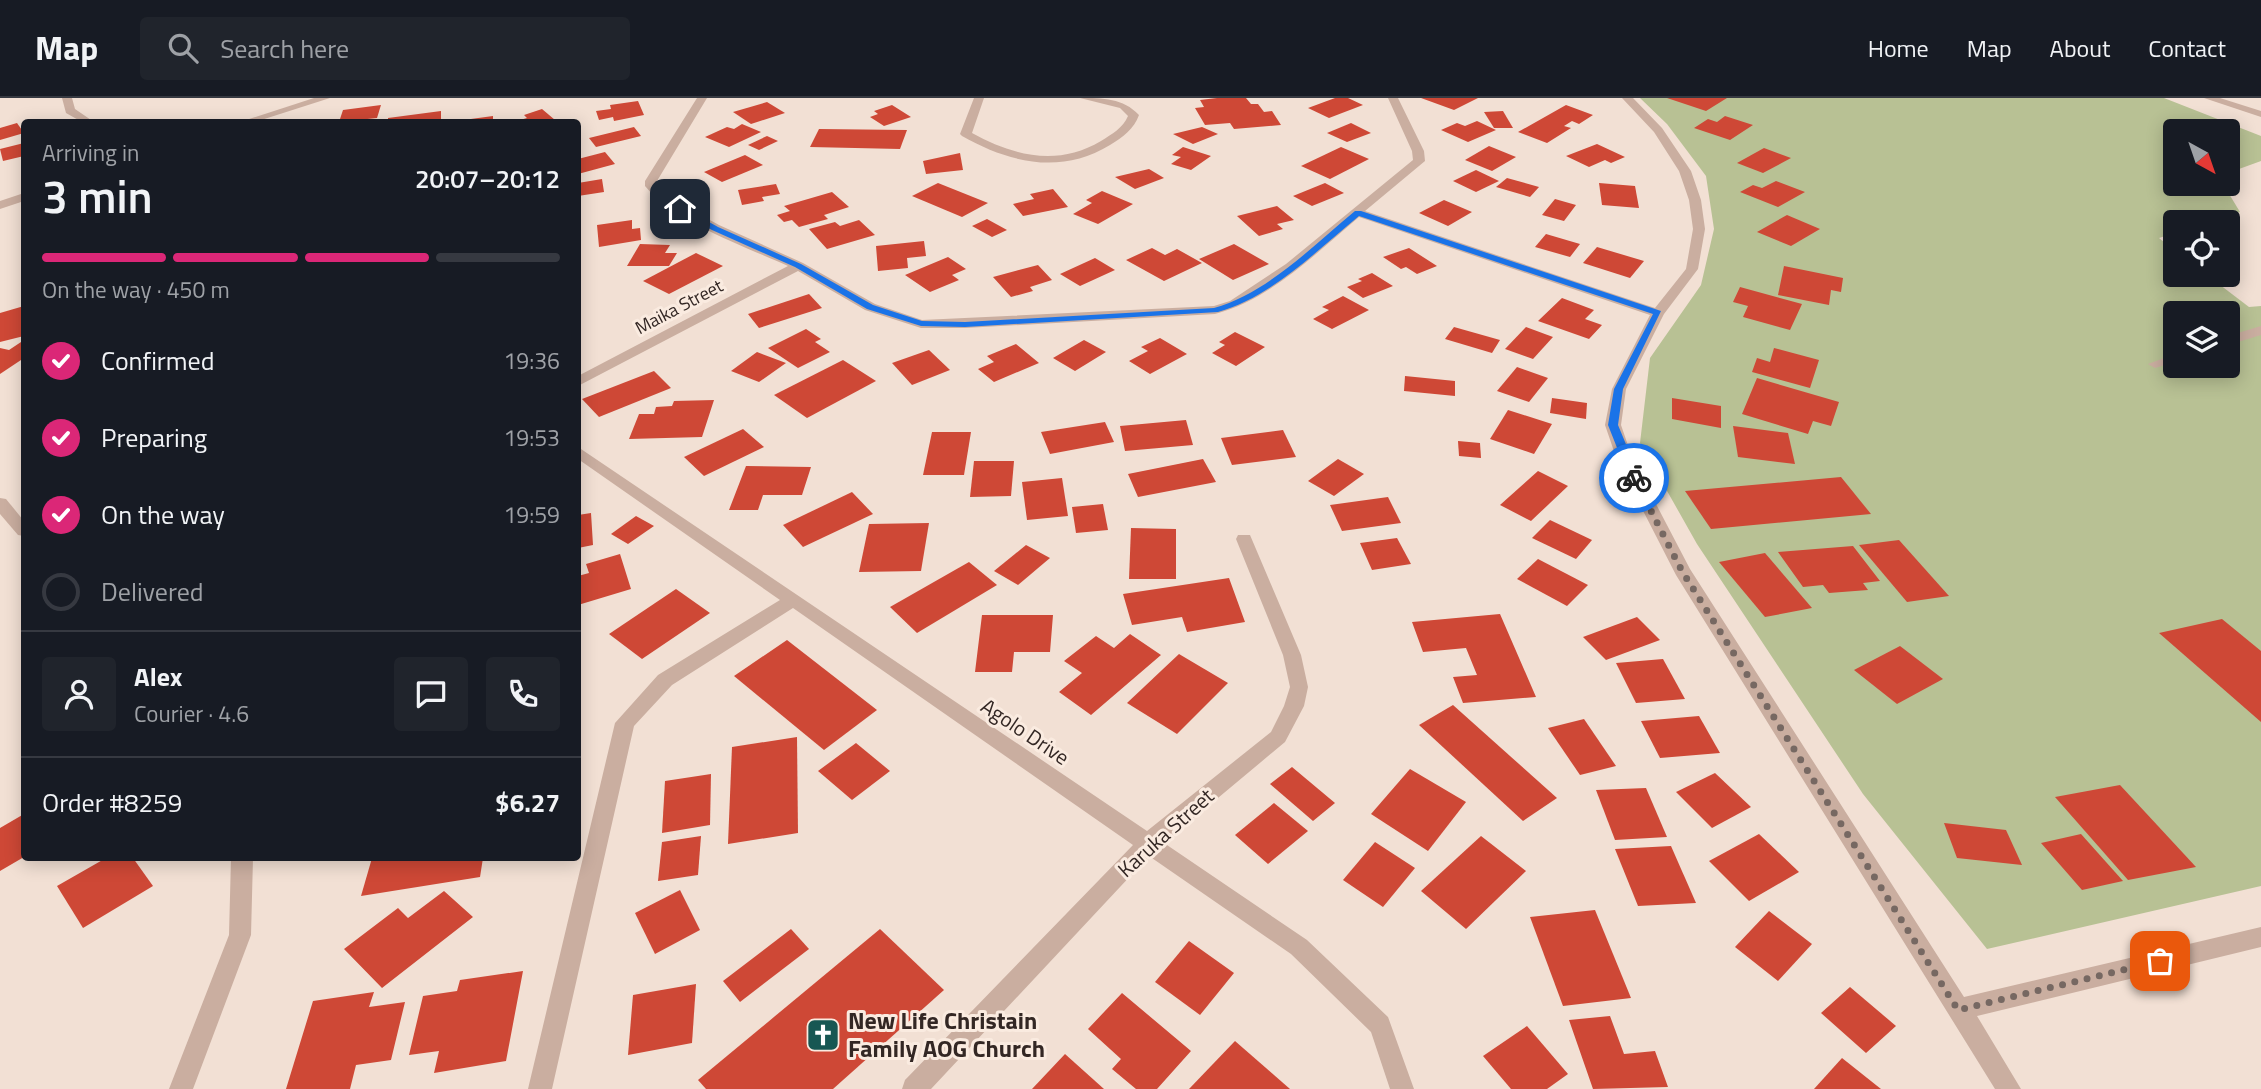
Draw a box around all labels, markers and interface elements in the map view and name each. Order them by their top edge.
search box [140,17,630,80]
text: Map [35,23,98,73]
icon: search [164,29,202,67]
text: Search here [220,29,349,68]
text: Home [1868,30,1929,66]
text: Map [1967,30,2012,66]
text: About [2050,30,2110,66]
text: Contact [2148,30,2226,66]
north arrow [2163,119,2240,196]
map controls [2163,119,2240,378]
text: Arriving in [42,135,139,170]
text: 20:07–20:12 [415,159,560,198]
text: 3 min [42,161,153,231]
pin [650,179,710,239]
icon: home [661,190,699,228]
button: locate [2163,210,2240,287]
text: On the way · 450 m [42,272,230,307]
street label: Maika Street [630,272,728,341]
button: layers [2163,301,2240,378]
text: Confirmed [101,341,215,380]
icon: check [42,342,80,380]
text: 19:36 [503,343,560,378]
text: Preparing [101,418,207,457]
icon: check [42,419,80,457]
text: 19:53 [503,420,560,455]
courier [1599,443,1669,513]
icon: bike [1615,459,1653,497]
text: On the way [101,495,225,534]
icon: check [42,496,80,534]
text: 19:59 [503,497,560,532]
text: Delivered [101,572,204,611]
button: person [42,657,116,731]
text: Alex [134,657,182,696]
button: chat [394,657,468,731]
button: phone [486,657,560,731]
street label: Agolo Drive [975,690,1076,773]
text: Courier · 4.6 [134,696,249,731]
street label: Karuka Street [1110,780,1221,884]
text: Order #8259 [42,783,182,822]
text: $6.27 [495,783,560,822]
pin [2130,931,2190,991]
icon: bag [2141,942,2179,980]
place label: New Life Christain Family AOG Church [848,1002,1045,1066]
church icon: New Life Christain Family AOG Church [804,1016,842,1054]

